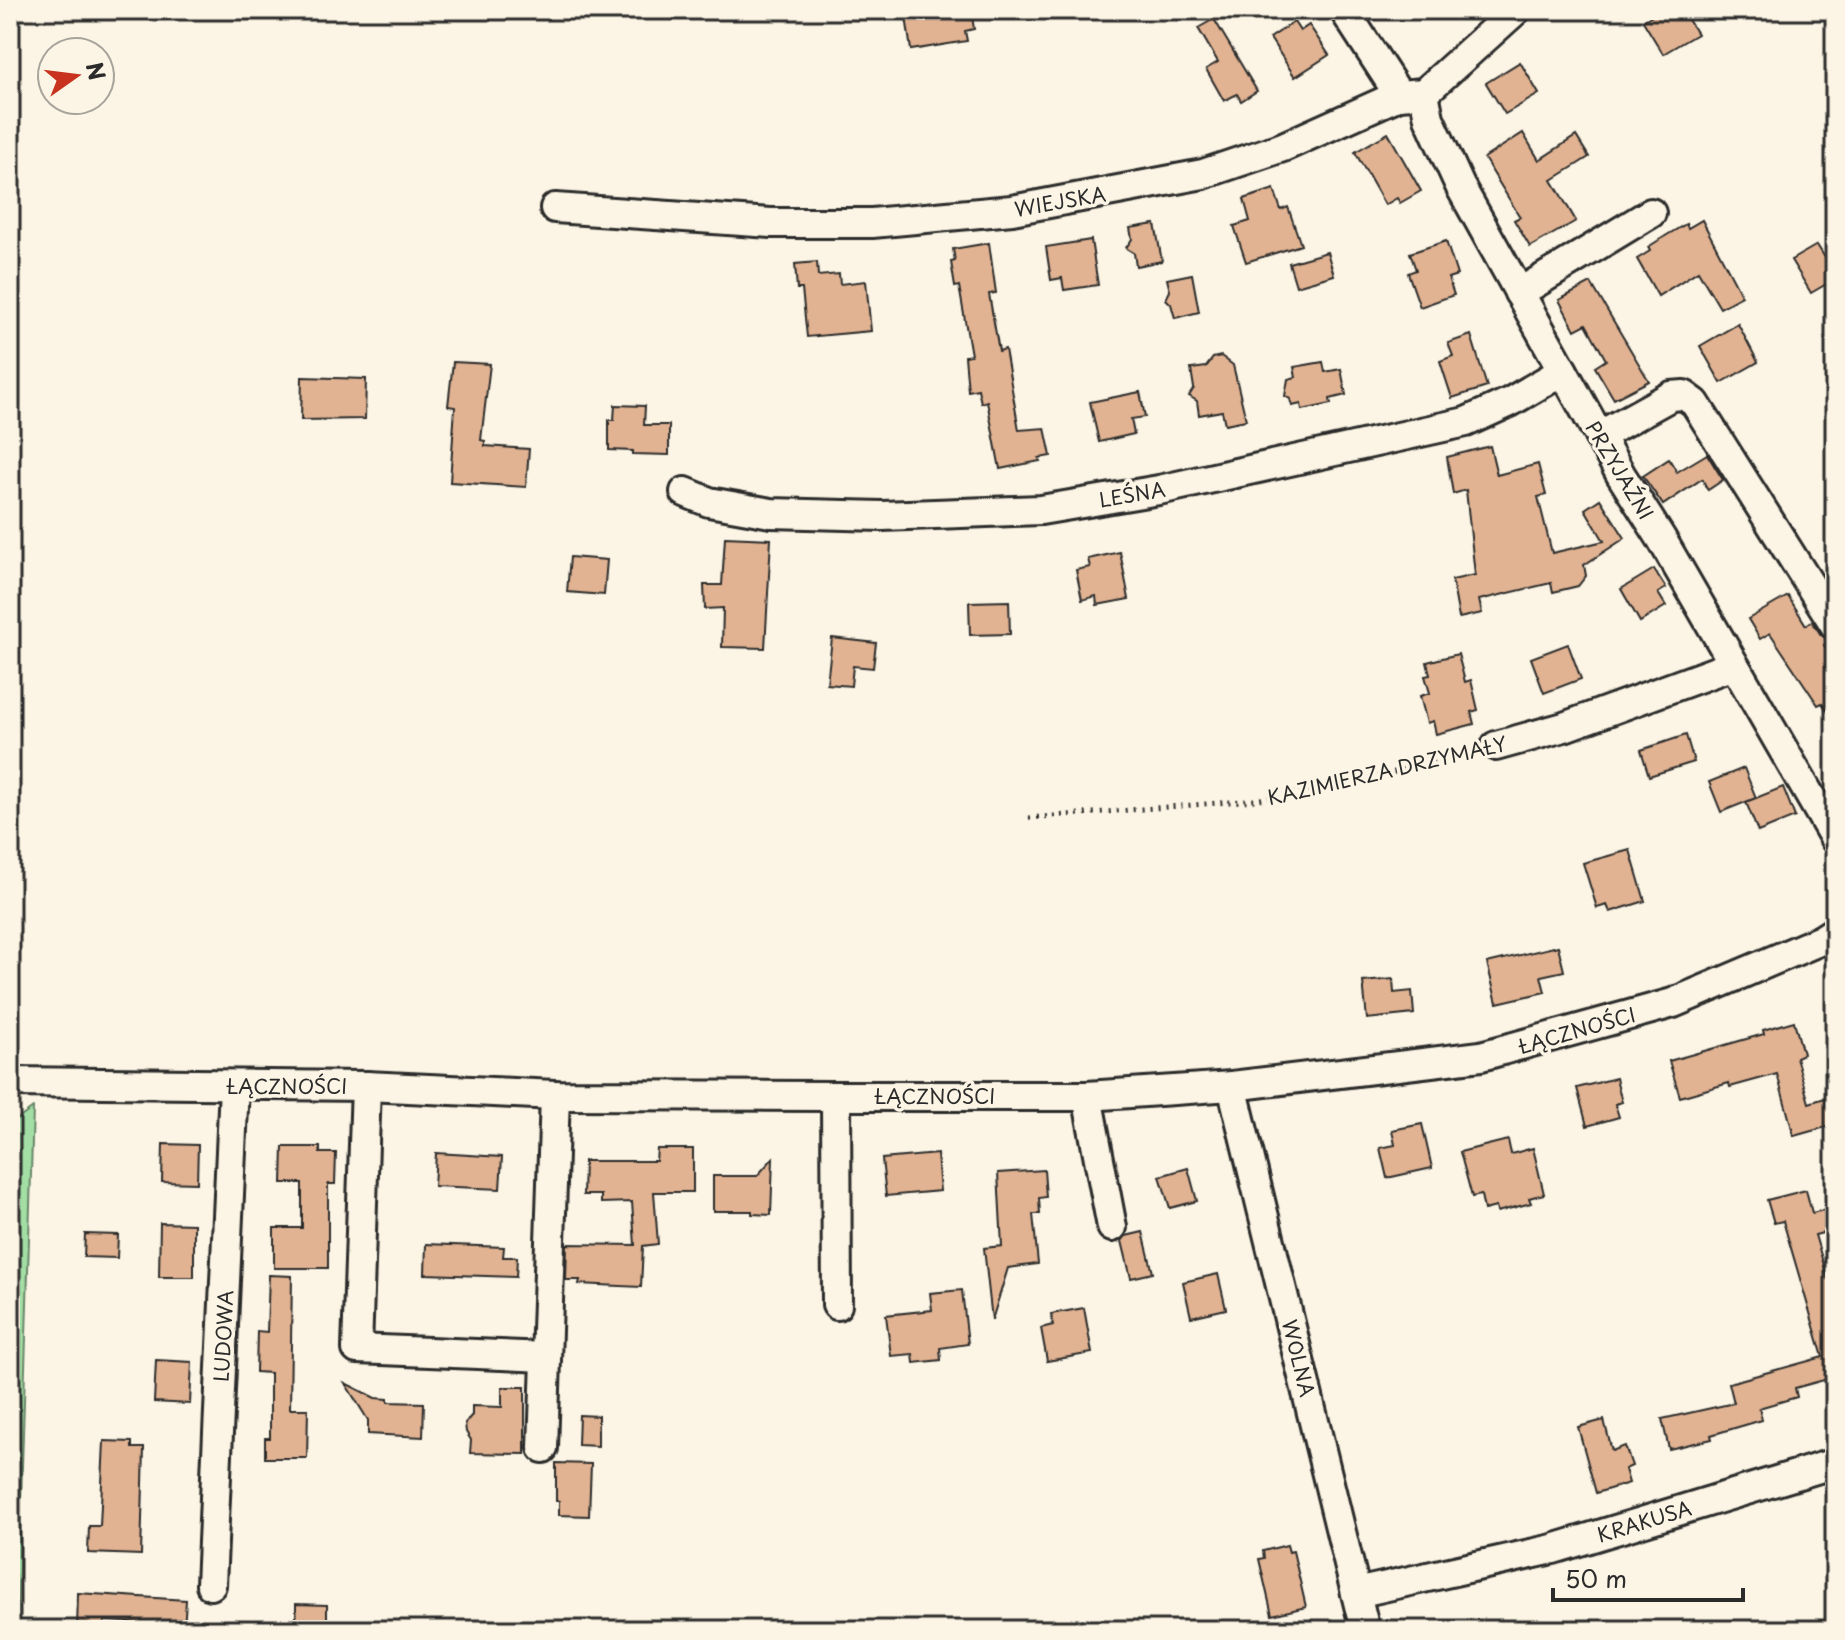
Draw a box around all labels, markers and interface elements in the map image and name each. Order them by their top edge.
north arrow [36,36,116,116]
text: N [79,58,115,83]
street label: WIEJSKA [1012,178,1108,224]
street label: PRZYJAŹNI [1579,415,1661,525]
street label: LEŚNA [1096,473,1168,515]
street label: KAZIMIERZA DRZYMAŁY [1264,728,1510,812]
street label: ŁĄCZNOŚCI [1514,999,1639,1061]
street label: ŁĄCZNOŚCI [226,1071,347,1101]
street label: ŁĄCZNOŚCI [874,1081,995,1111]
street label: LUDOWA [206,1289,240,1383]
street label: WOLNA [1275,1316,1323,1400]
street label: KRAKUSA [1593,1492,1695,1550]
scale bar [1553,1552,1743,1602]
text: 50 m [1565,1560,1627,1596]

